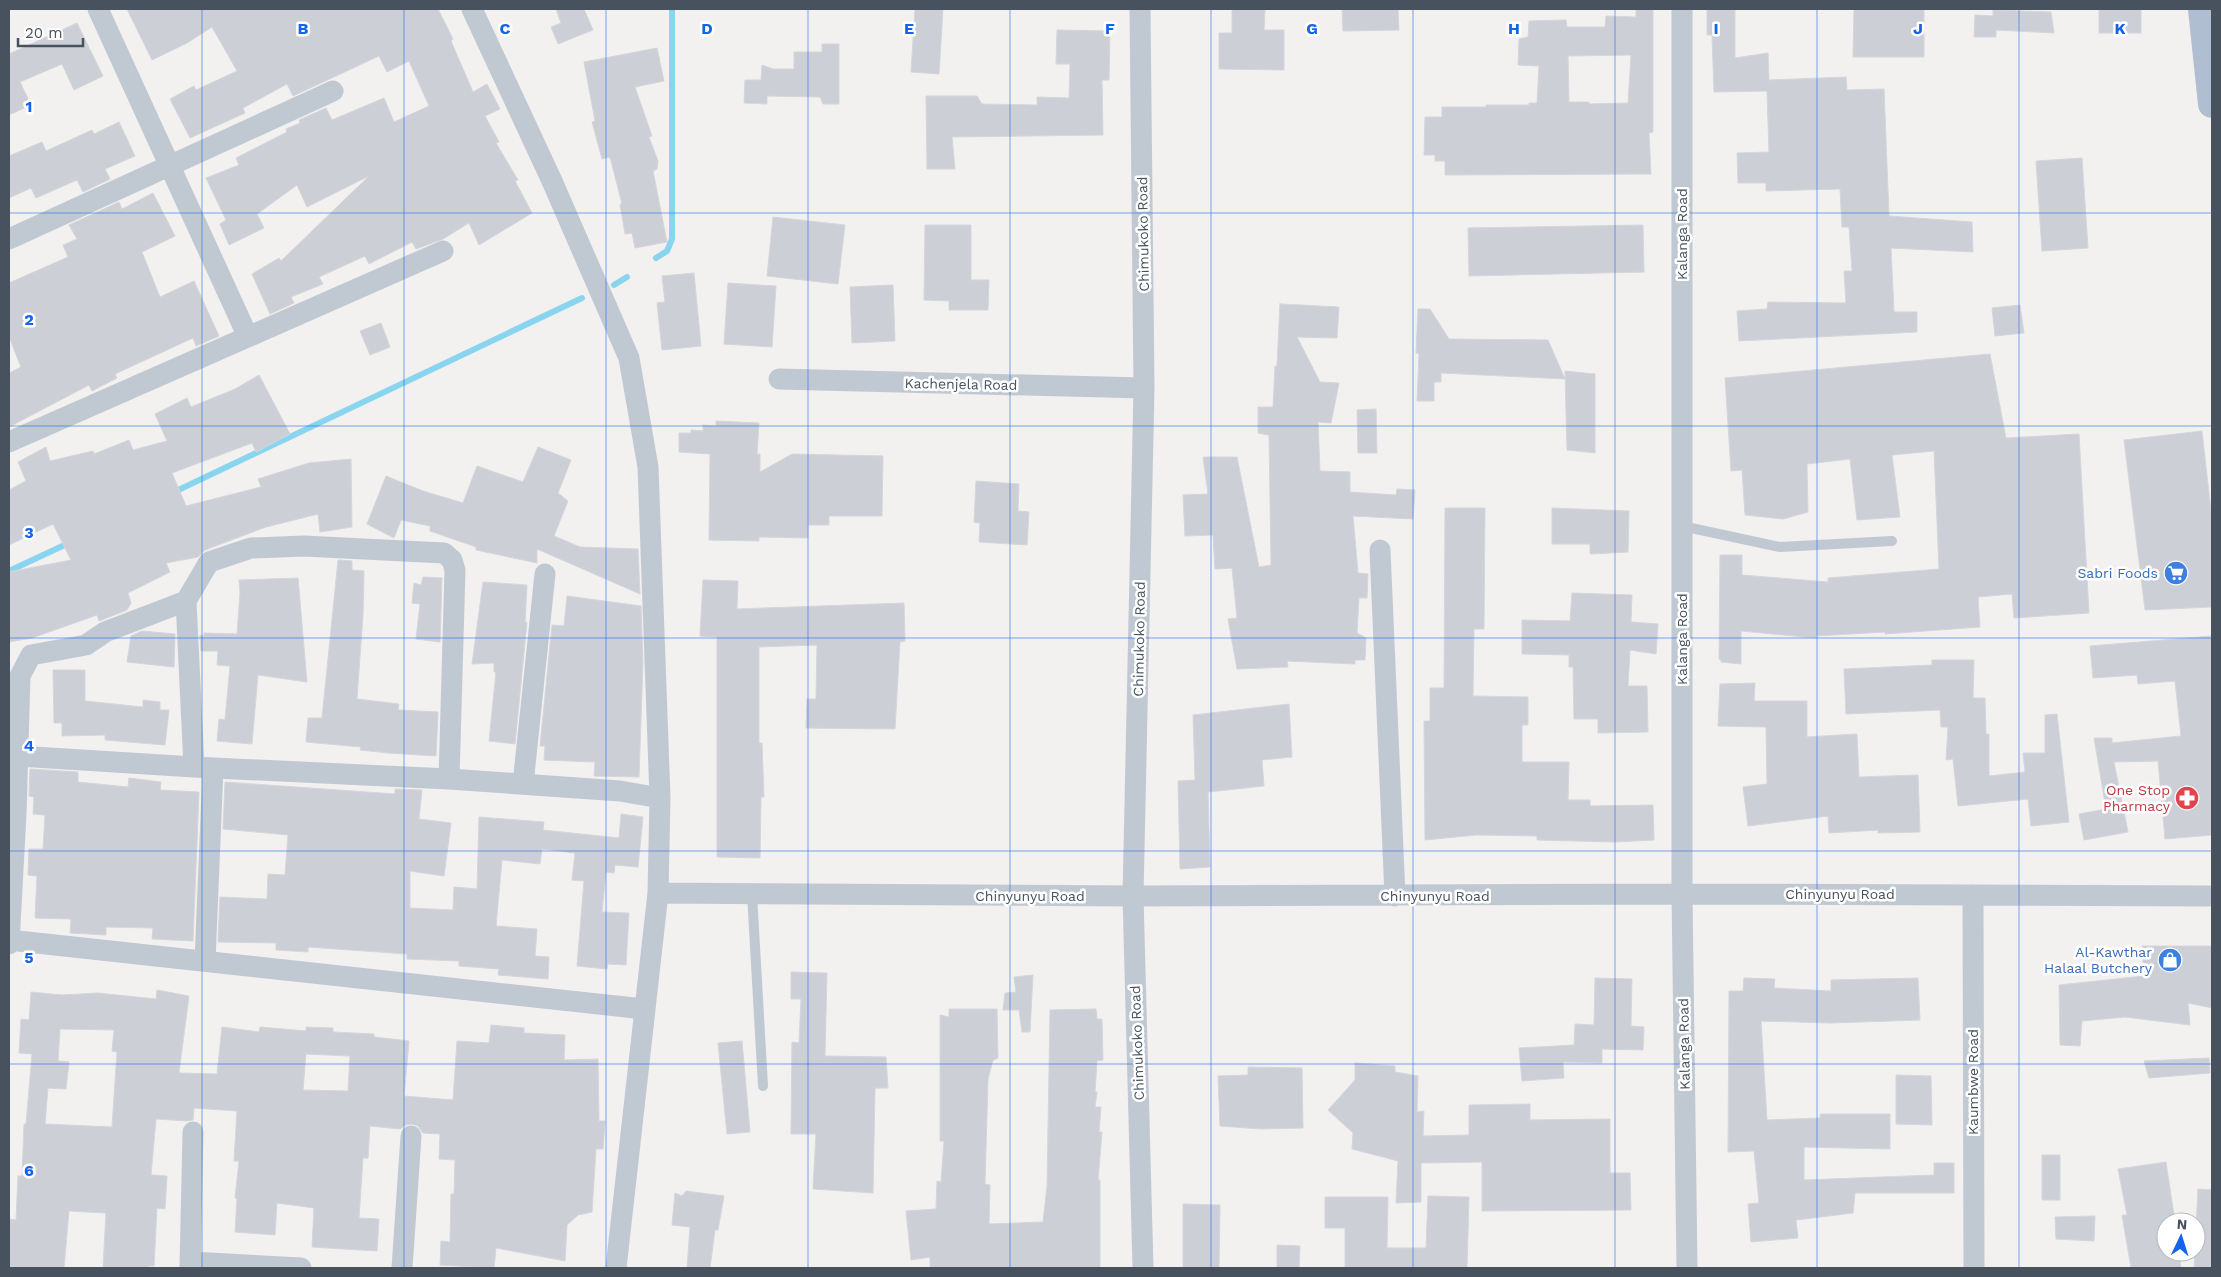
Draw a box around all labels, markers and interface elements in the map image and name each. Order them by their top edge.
scale bar [18,15,82,47]
text: B [298,19,309,38]
text: C [500,19,511,38]
text: D [701,19,713,38]
text: E [904,19,914,38]
text: F [1105,19,1115,38]
text: G [1306,19,1318,38]
text: H [1508,19,1520,38]
text: I [1713,19,1719,38]
text: J [1913,19,1923,38]
text: K [2114,19,2126,38]
text: 20 m [25,24,63,42]
text: 1 [26,97,32,116]
street label: Chimukoko Road [1134,176,1152,292]
street label: Kalanga Road [1674,188,1690,280]
text: 2 [24,310,34,329]
street label: Kachenjela Road [904,375,1018,393]
text: 3 [24,523,34,542]
supermarket icon: Sabri Foods [2163,560,2189,586]
place label: Sabri Foods [2078,565,2158,581]
street label: Chimukoko Road [1130,581,1148,697]
street label: Kalanga Road [1674,593,1690,685]
text: 4 [24,736,34,755]
place label: One Stop Pharmacy [2103,782,2171,814]
pharmacy icon: One Stop Pharmacy [2174,785,2200,811]
street label: Chinyunyu Road [1785,886,1895,902]
street label: Chinyunyu Road [975,888,1085,904]
street label: Chinyunyu Road [1380,888,1490,904]
place label: Al-Kawthar Halaal Butchery [2044,944,2153,976]
shop icon: Al-Kawthar Halaal Butchery [2157,947,2183,973]
text: 5 [24,948,34,967]
street label: Chimukoko Road [1127,985,1147,1101]
street label: Kalanga Road [1675,998,1693,1090]
street label: Kaumbwe Road [1965,1029,1981,1135]
text: 6 [24,1161,34,1180]
north arrow [2156,1212,2206,1262]
text: N [2176,1216,2188,1232]

